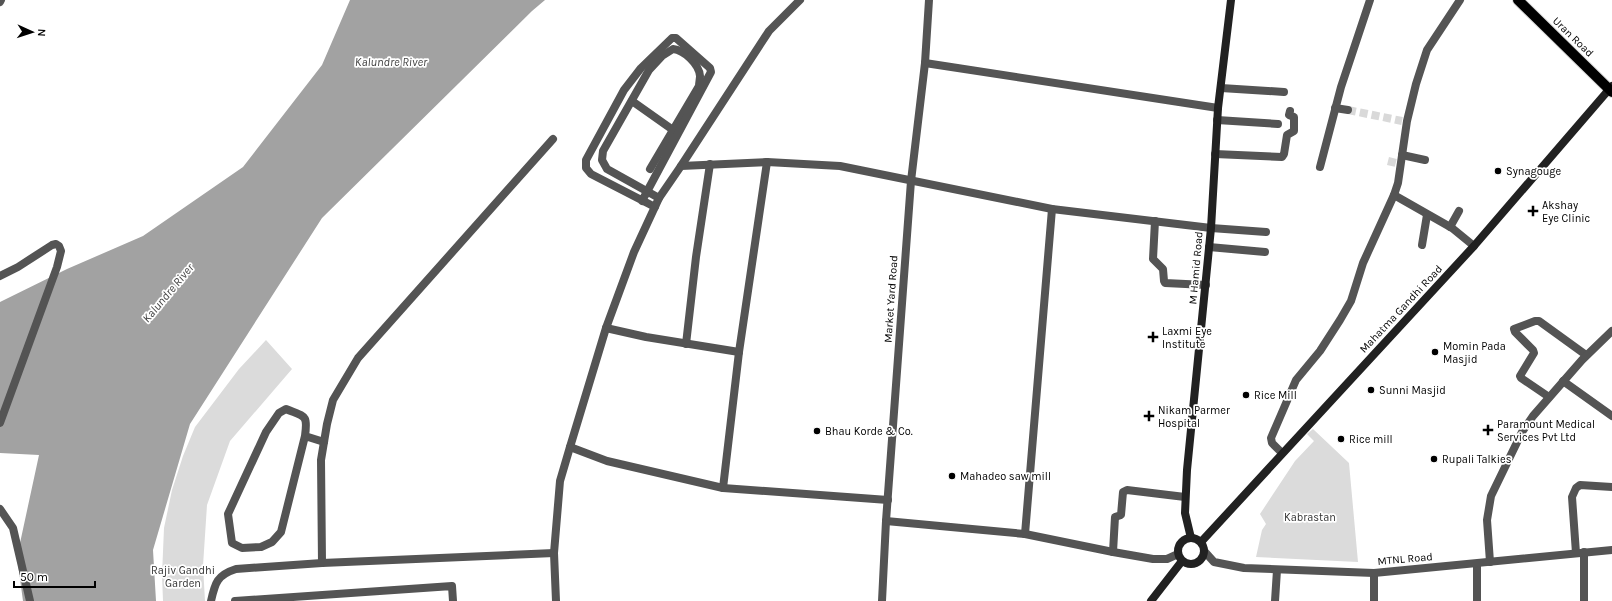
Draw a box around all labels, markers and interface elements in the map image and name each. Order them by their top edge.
north arrow [12,12,52,52]
street label: Uran Road [1550,14,1596,60]
text: N [35,28,48,37]
water label: Kalundre River [355,55,428,69]
place label: Synagouge [1506,165,1562,178]
marker: Synagouge [1493,166,1503,176]
place label: Akshay Eye Clinic [1542,199,1591,225]
marker: Akshay Eye Clinic [1527,205,1539,217]
street label: M Hamid Road [1186,231,1206,305]
street label: Market Yard Road [881,255,901,343]
water label: Kalundre River [139,260,197,325]
street label: Mahatma Gandhi Road [1357,262,1445,356]
place label: Laxmi Eye Institute [1162,325,1212,351]
marker: Laxmi Eye Institute [1147,331,1159,343]
place label: Momin Pada Masjid [1443,340,1506,366]
marker: Momin Pada Masjid [1430,347,1440,357]
place label: Sunni Masjid [1379,384,1446,397]
marker: Sunni Masjid [1366,385,1376,395]
place label: Rice Mill [1254,389,1297,402]
marker: Rice Mill [1241,390,1251,400]
place label: Nikam Parmer Hospital [1158,404,1230,430]
marker: Nikam Parmer Hospital [1143,410,1155,422]
place label: Paramount Medical Services Pvt Ltd [1497,418,1595,444]
marker: Paramount Medical Services Pvt Ltd [1482,424,1494,436]
place label: Bhau Korde & Co. [825,425,913,438]
marker: Bhau Korde & Co. [812,426,822,436]
place label: Rice mill [1349,433,1393,446]
marker: Rice mill [1336,434,1346,444]
place label: Rupali Talkies [1442,453,1512,466]
marker: Rupali Talkies [1429,454,1439,464]
place label: Mahadeo saw mill [960,470,1051,483]
marker: Mahadeo saw mill [947,471,957,481]
park label: Kabrastan [1284,511,1336,524]
street label: MTNL Road [1377,550,1433,568]
scale bar [14,563,95,589]
park label: Rajiv Gandhi Garden [151,564,215,590]
text: 50 m [20,570,48,584]

